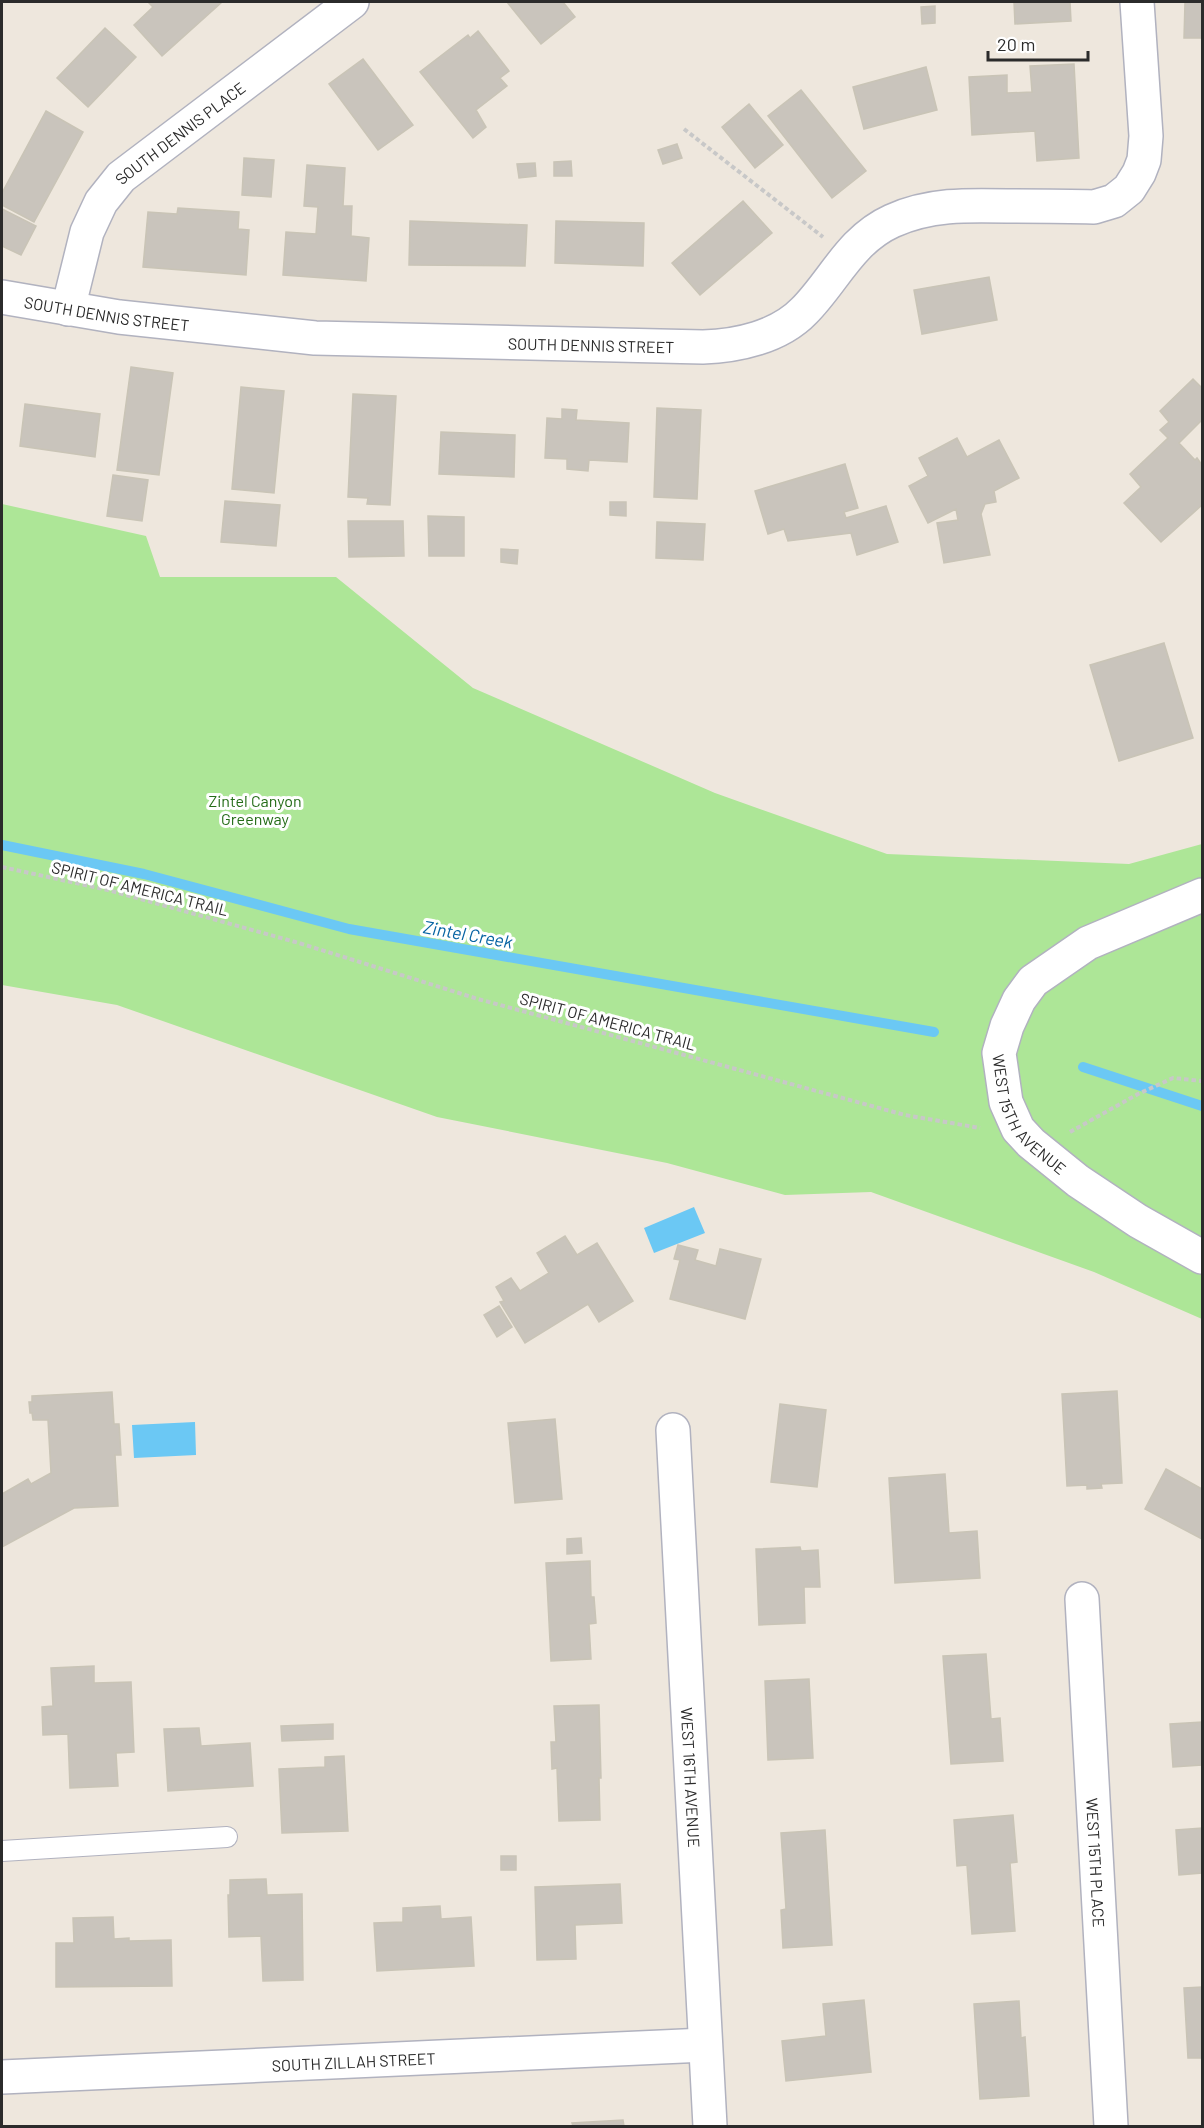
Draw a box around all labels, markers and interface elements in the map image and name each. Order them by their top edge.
scale bar [988,24,1088,62]
text: 20 m [997,33,1035,55]
street label: SOUTH DENNIS PLACE [110,77,248,187]
street label: SOUTH DENNIS STREET [23,291,190,334]
street label: SOUTH DENNIS STREET [508,333,675,356]
park label: Zintel Canyon Greenway [208,791,302,828]
street label: SPIRIT OF AMERICA TRAIL [50,857,230,919]
water label: Zintel Creek [421,915,515,953]
street label: SPIRIT OF AMERICA TRAIL [518,988,698,1054]
street label: WEST 15TH AVENUE [990,1053,1070,1177]
street label: WEST 16TH AVENUE [678,1707,705,1848]
street label: WEST 15TH PLACE [1083,1797,1110,1928]
street label: SOUTH ZILLAH STREET [271,2048,436,2074]

